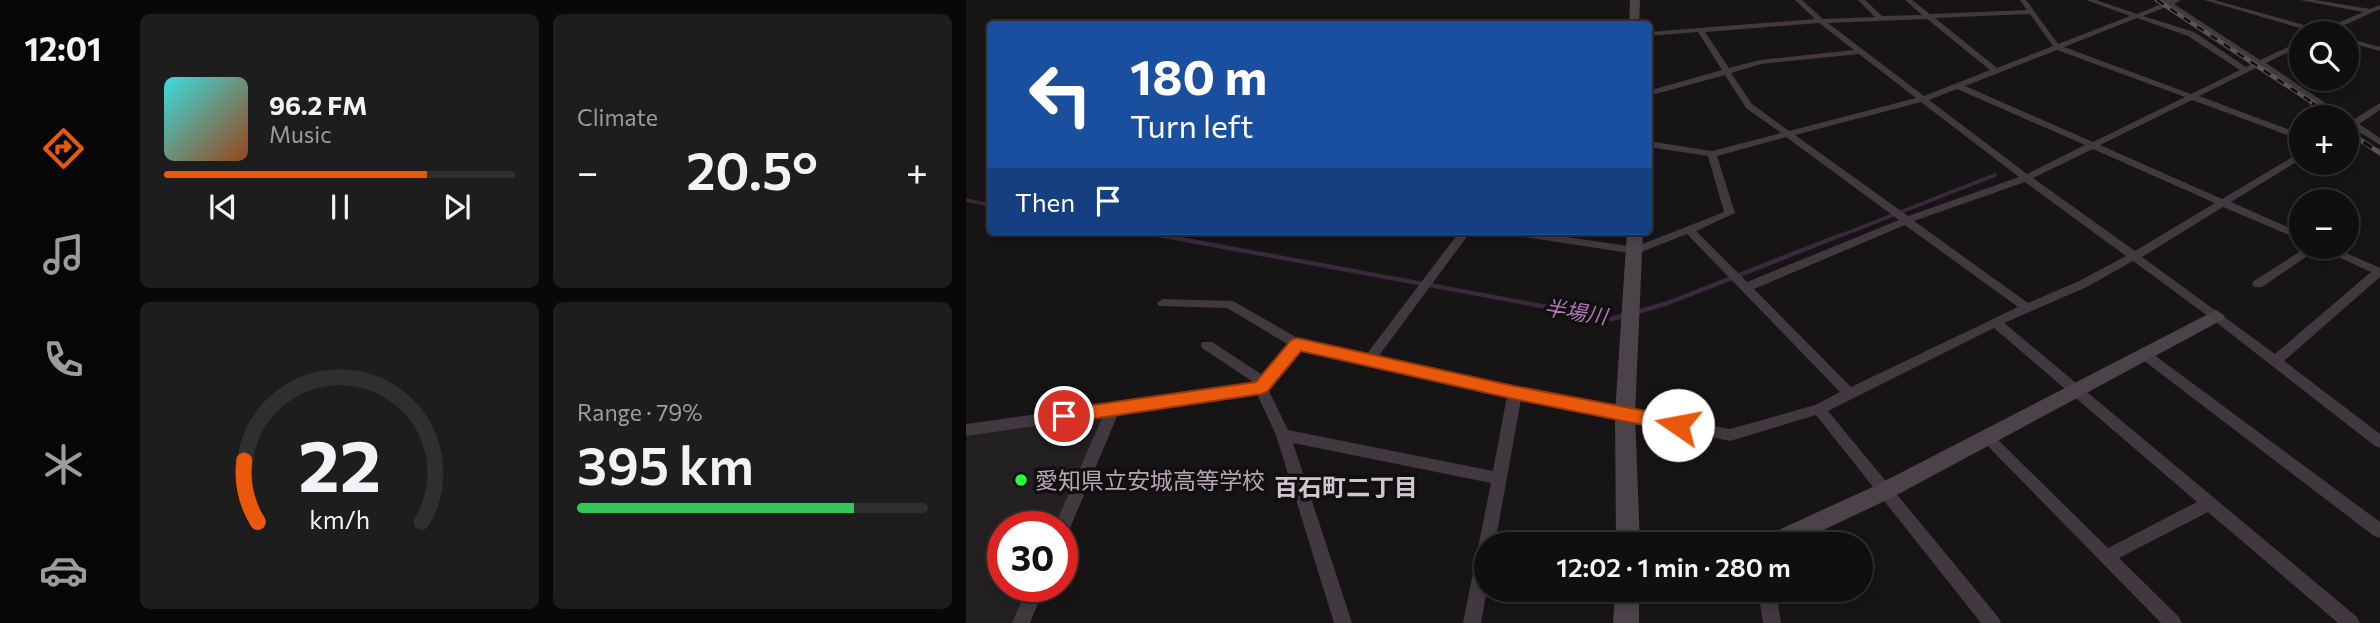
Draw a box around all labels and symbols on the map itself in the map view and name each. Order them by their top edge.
water label: 半場川 [1543,294,1611,329]
pin [1034,386,1094,446]
position arrow [1641,388,1715,462]
place label: 愛知県立安城高等学校 [1035,466,1265,494]
marker: 愛知県立安城高等学校 [1013,472,1029,488]
district label: 百石町二丁目 [1274,472,1418,501]
speed limit sign: 30 [987,511,1078,602]

